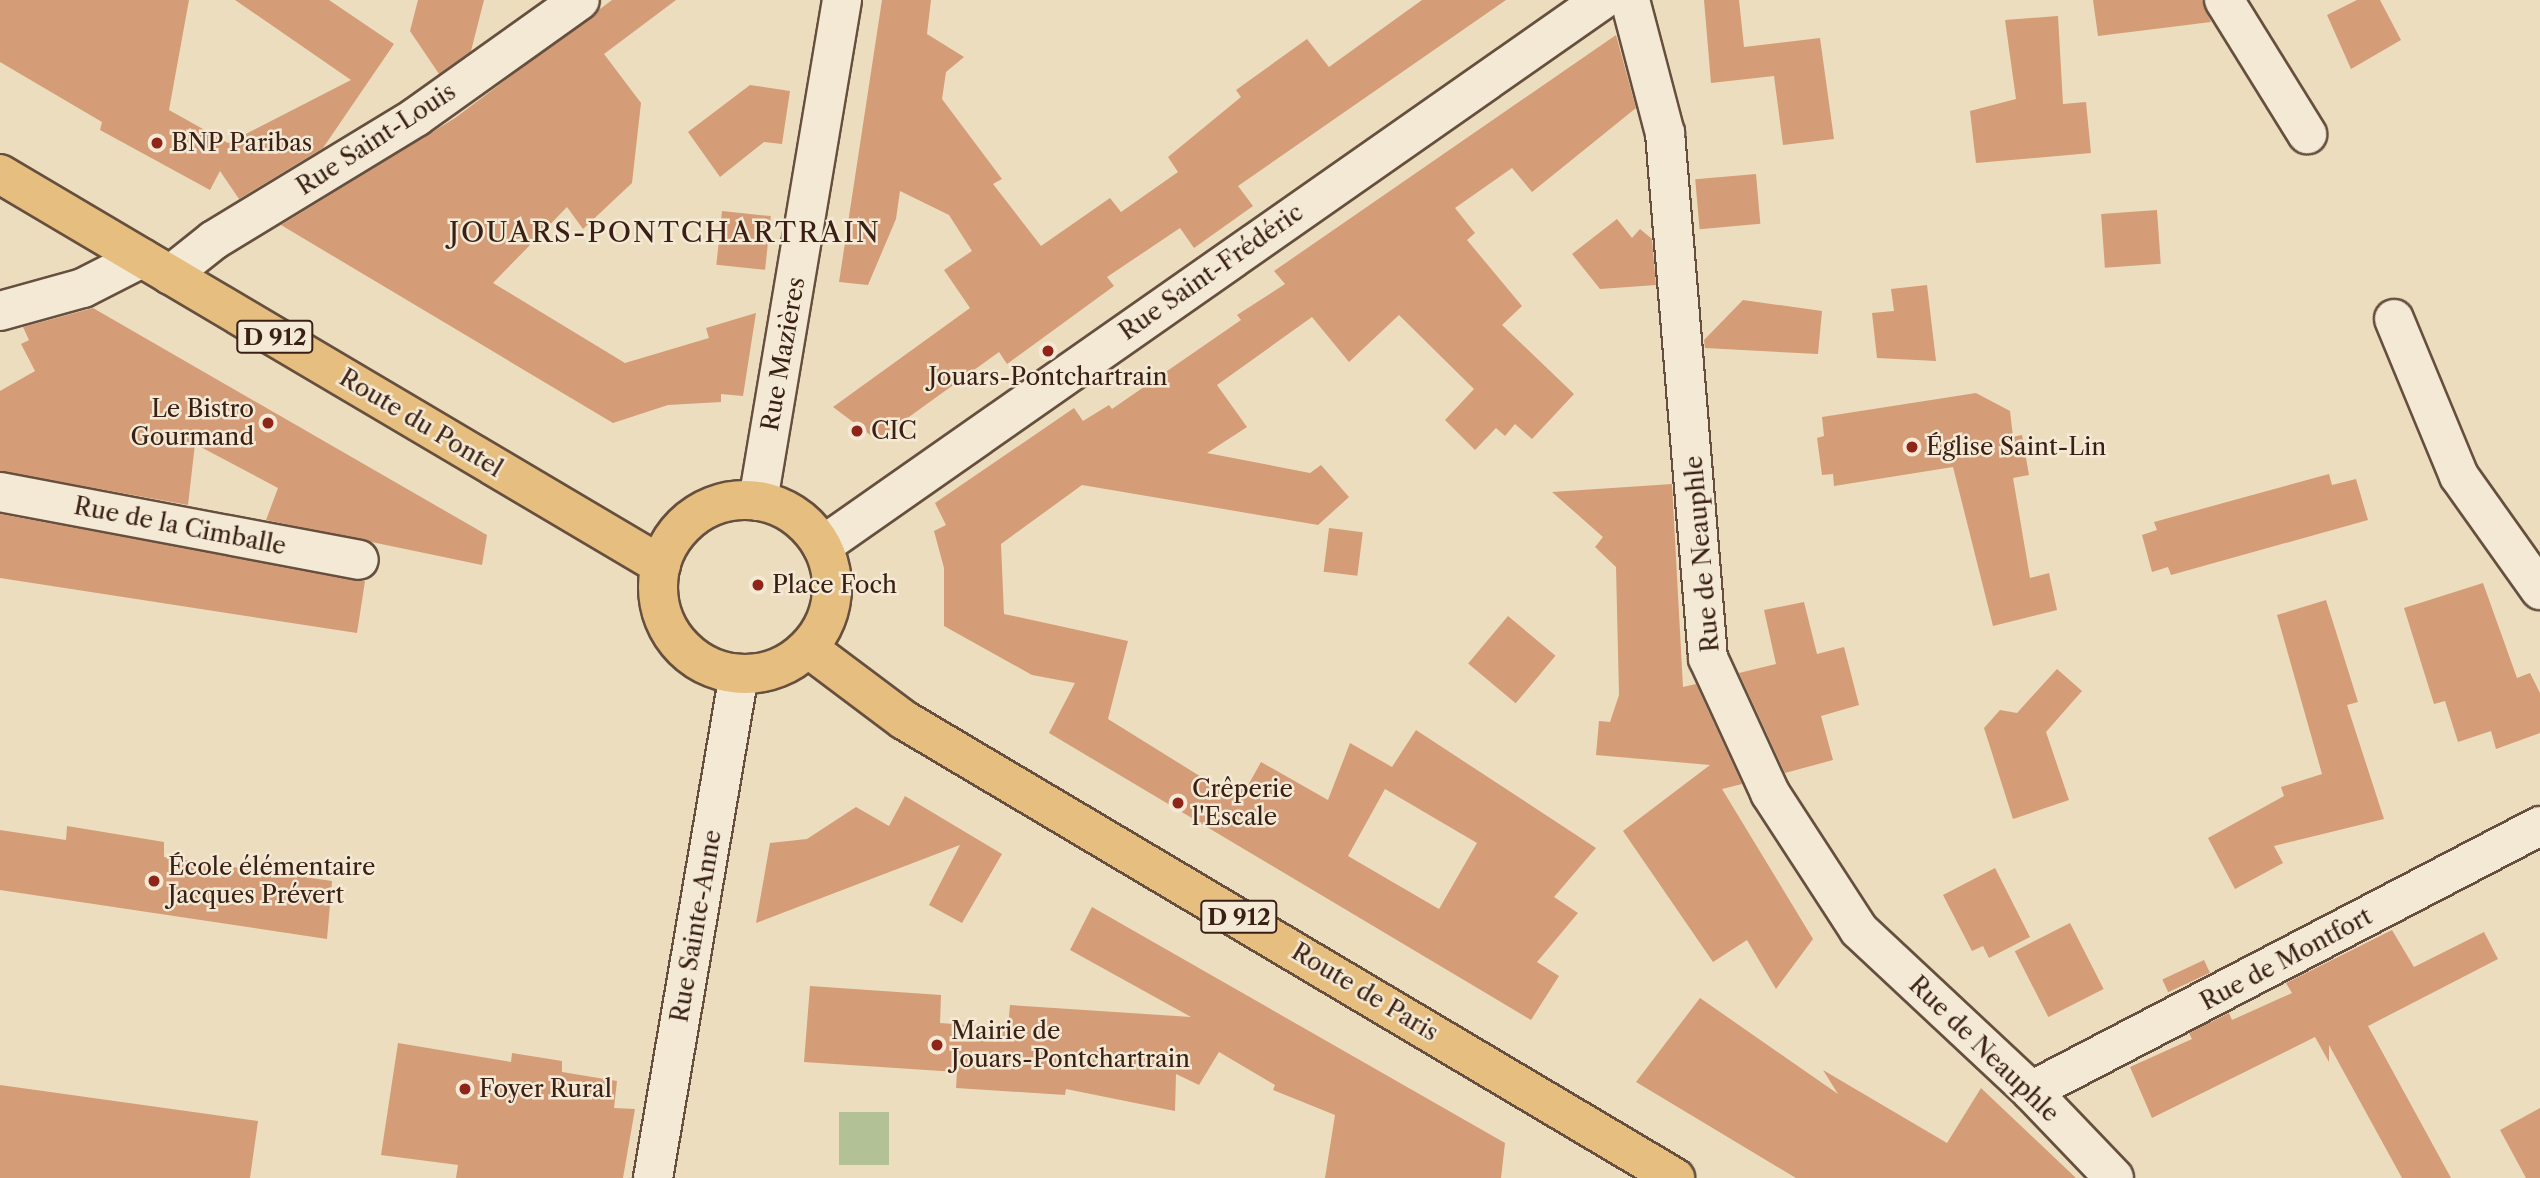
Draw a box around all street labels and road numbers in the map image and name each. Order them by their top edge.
street label: Rue Saint-Louis [291,77,461,201]
street label: Rue Saint-Frédéric [1114,198,1308,346]
street label: Rue Mazières [755,275,811,433]
road number: D 912 [235,318,315,356]
street label: Route du Pontel [334,363,508,483]
street label: Rue de Neauphle [1679,455,1725,653]
street label: Rue de la Cimballe [71,491,289,561]
street label: Rue Sainte-Anne [665,827,727,1025]
road number: D 912 [1199,898,1279,936]
street label: Rue de Montfort [2195,902,2377,1016]
street label: Route de Paris [1287,937,1443,1047]
street label: Rue de Neauphle [1903,970,2065,1128]

